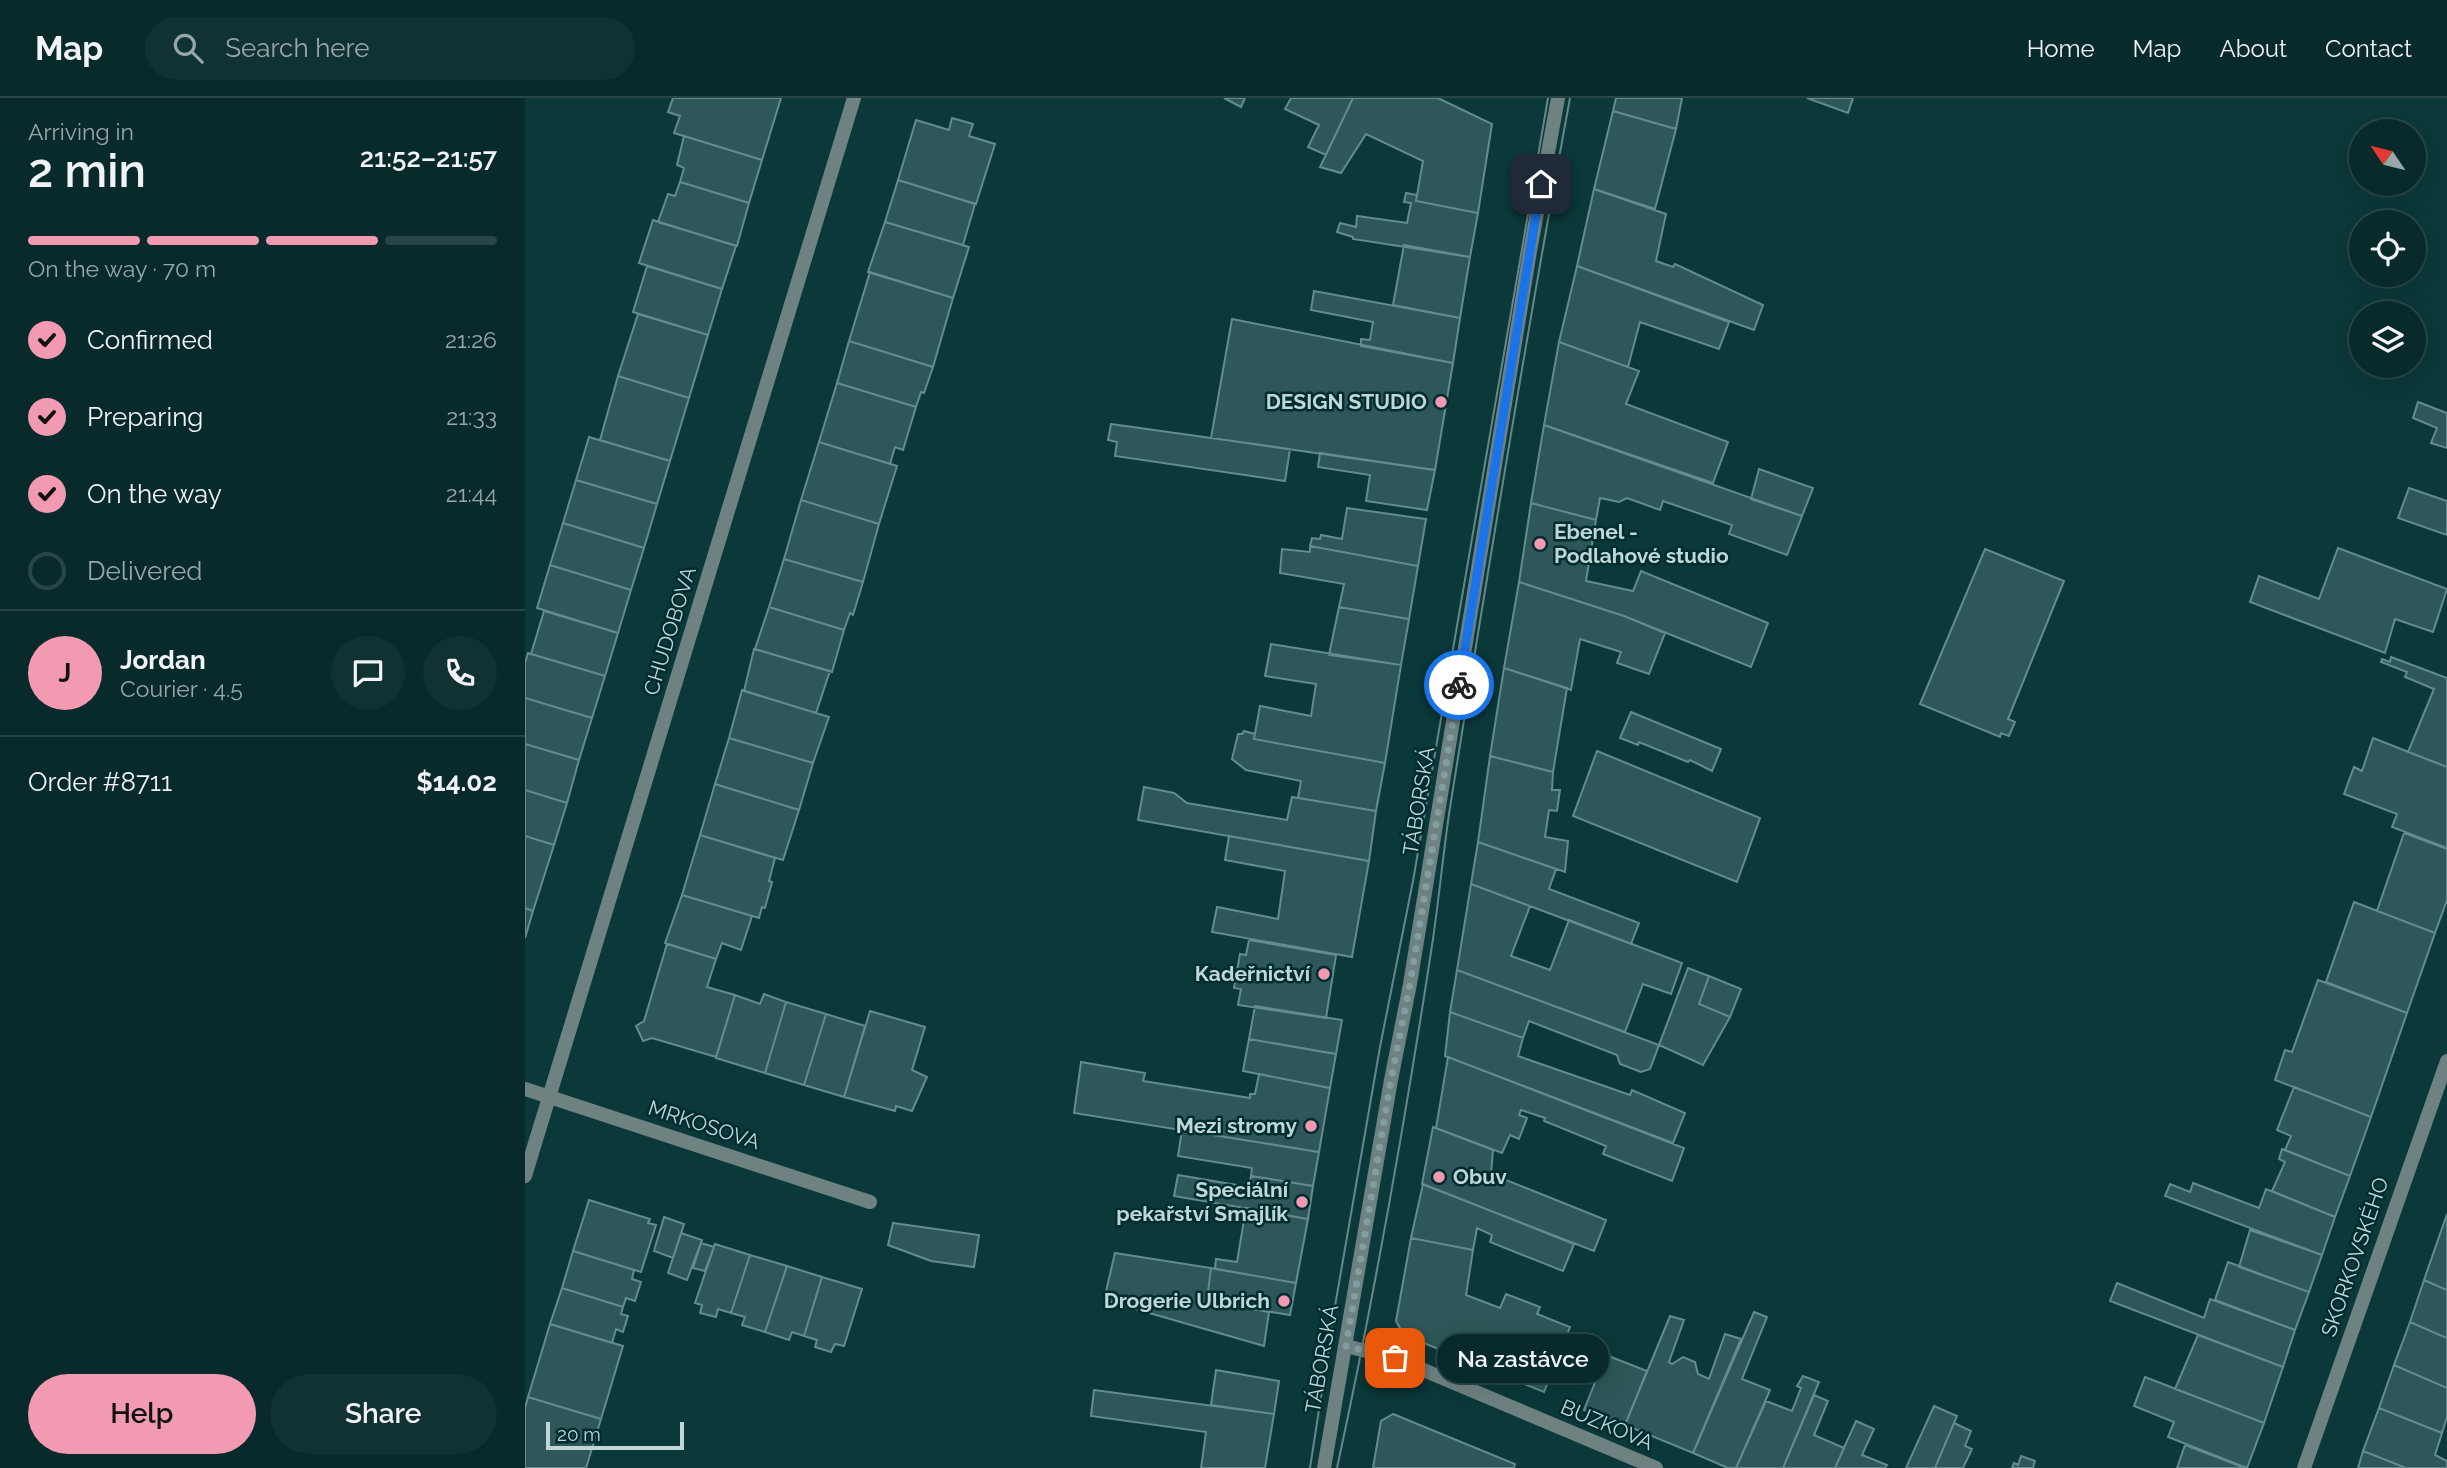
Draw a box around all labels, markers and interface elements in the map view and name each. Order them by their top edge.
search box [145,17,635,80]
text: Map [35,29,103,68]
icon: search [169,29,207,67]
text: Search here [225,33,370,63]
text: Home [2027,34,2095,63]
text: Map [2133,34,2181,63]
text: About [2219,34,2287,63]
text: Contact [2325,34,2412,63]
text: Arriving in [28,118,134,145]
north arrow [2349,119,2425,196]
map controls [2349,119,2426,378]
text: 21:52–21:57 [360,143,497,173]
text: 2 min [28,144,146,198]
pin [1511,154,1571,214]
icon: home [1522,165,1560,203]
button: locate [2349,210,2426,287]
text: On the way · 70 m [28,255,216,282]
button: layers [2349,301,2426,378]
icon: check [28,321,66,359]
text: Confirmed [87,325,213,355]
text: 21:26 [445,326,497,353]
place label: DESIGN STUDIO [1266,389,1427,414]
marker: DESIGN STUDIO [1433,394,1449,410]
icon: check [28,398,66,436]
text: Preparing [87,402,203,432]
text: 21:33 [446,403,497,430]
icon: check [28,475,66,513]
text: On the way [87,479,222,509]
text: 21:44 [446,480,497,507]
place label: Ebenel - Podlahové studio [1554,519,1729,568]
marker: Ebenel - Podlahové studio [1532,536,1548,552]
text: Delivered [87,556,202,586]
street label: CHUDOBOVA [638,564,701,698]
button: chat [331,636,405,710]
button: phone [423,636,497,710]
text: Jordan [120,645,206,675]
courier [1424,650,1494,720]
text: J [59,658,71,688]
icon: bike [1440,666,1478,704]
text: Courier · 4.5 [120,675,243,702]
street label: TÁBORSKÁ [1398,745,1439,857]
text: Order #8711 [28,767,172,797]
text: $14.02 [416,767,497,797]
place label: Kadeřnictví [1195,961,1311,986]
marker: Kadeřnictví [1316,966,1332,982]
street label: MRKOSOVA [645,1095,763,1154]
place label: Mezi stromy [1176,1113,1297,1138]
marker: Mezi stromy [1303,1118,1319,1134]
place label: Obuv [1453,1164,1507,1189]
marker: Obuv [1431,1169,1447,1185]
street label: SKORKOVSKÉHO [2316,1174,2394,1340]
place label: Speciální pekařství Smajlík [1116,1177,1289,1226]
marker: Speciální pekařství Smajlík [1294,1194,1310,1210]
place label: Drogerie Ulbrich [1104,1288,1270,1313]
marker: Drogerie Ulbrich [1276,1293,1292,1309]
street label: TÁBORSKÁ [1300,1303,1343,1415]
pin [1365,1328,1425,1388]
callout: Na zastávce [1437,1334,1609,1382]
icon: bag [1376,1339,1414,1377]
text: Na zastávce [1457,1345,1589,1372]
button: Help [28,1374,256,1454]
button: Share [270,1374,497,1454]
street label: BUZKOVA [1557,1394,1657,1455]
scale bar [546,1419,684,1451]
text: 20 m [557,1423,601,1445]

